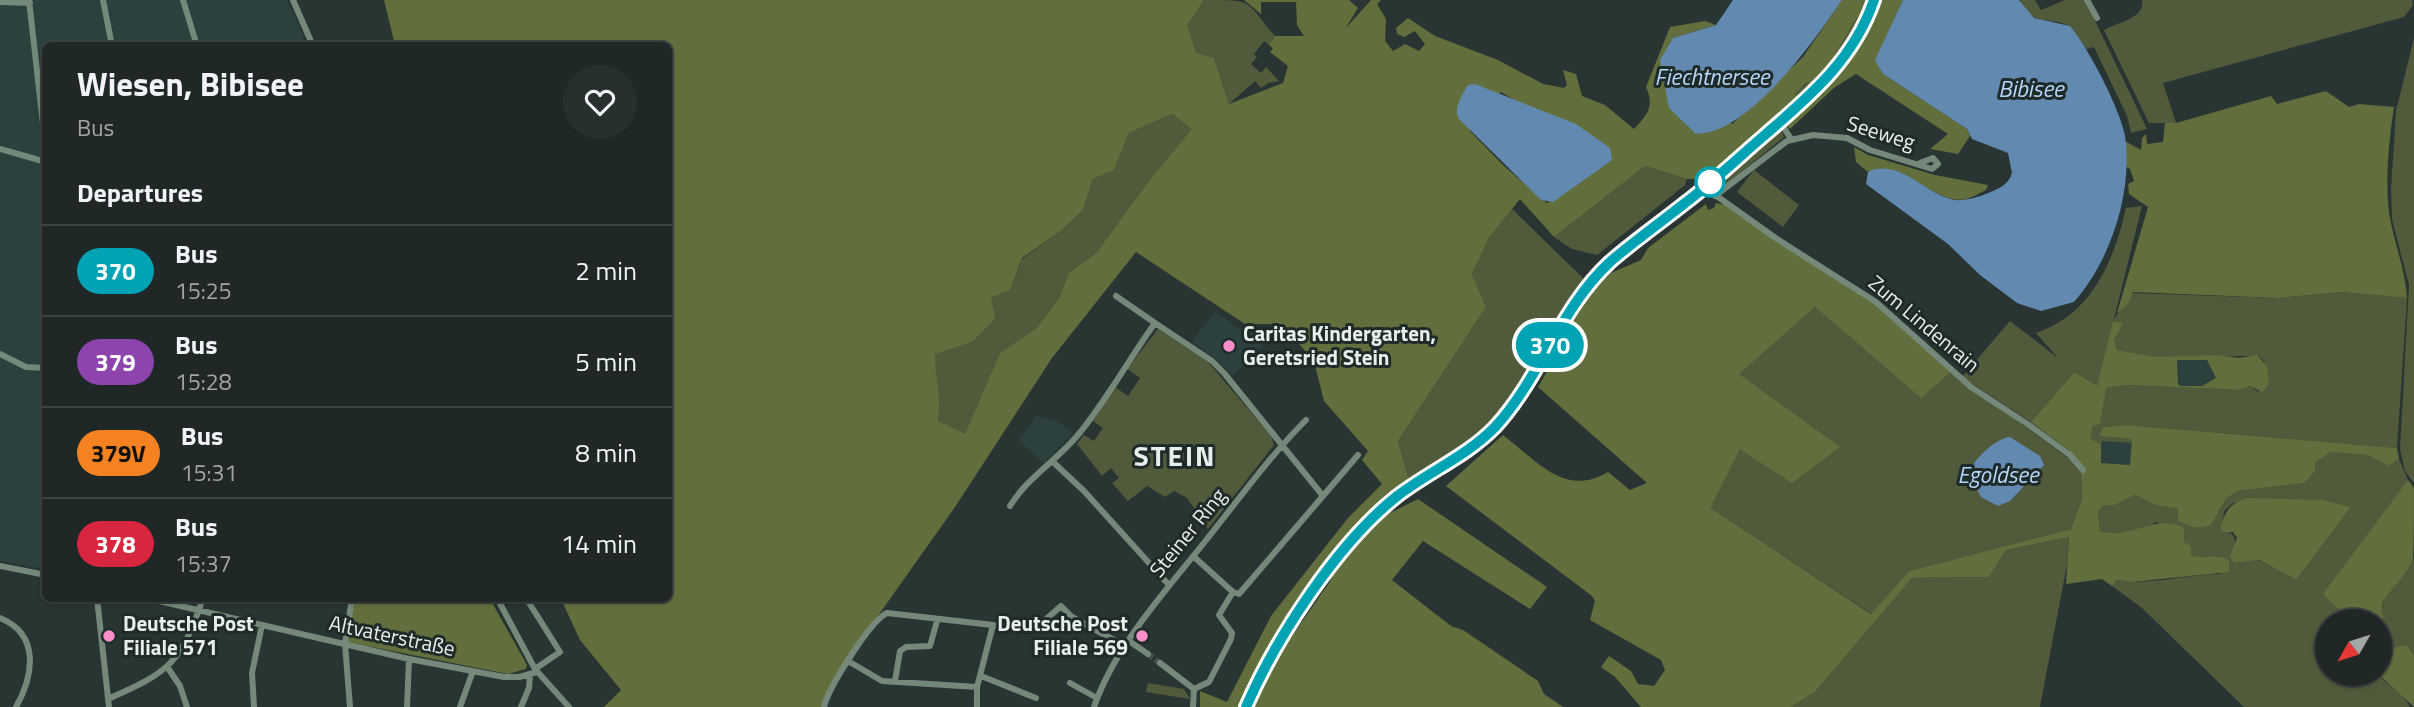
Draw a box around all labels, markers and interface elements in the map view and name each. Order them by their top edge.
text: Wiesen, Bibisee [77,59,304,109]
water label: Fiechtnersee [1655,59,1771,94]
button: heart [563,65,637,139]
water label: Bibisee [1998,71,2065,106]
street label: Seeweg [1843,107,1920,158]
text: Bus [77,110,114,145]
unlabelled marker [1695,167,1725,197]
text: Departures [77,173,203,212]
text: Bus [175,234,217,273]
text: 2 min [575,251,637,290]
text: 370 [95,253,136,289]
street label: Zum Lindenrain [1862,267,1987,380]
text: 15:25 [175,273,232,308]
place label: Caritas Kindergarten, Geretsried Stein [1243,317,1436,373]
line badge: 370 [1510,322,1590,368]
text: Bus [175,325,217,364]
text: 370 [1530,327,1570,363]
marker: Caritas Kindergarten, Geretsried Stein [1221,338,1237,354]
text: 5 min [575,342,637,381]
text: 379 [95,344,136,380]
text: 15:28 [175,364,232,399]
text: Bus [181,416,223,455]
text: 8 min [575,433,637,472]
district label: STEIN [1134,434,1216,477]
text: 379V [91,435,146,471]
text: 15:31 [181,455,237,490]
water label: Egoldsee [1957,457,2040,492]
street label: Steiner Ring [1141,481,1233,584]
text: Bus [175,507,217,546]
text: 14 min [561,524,637,563]
text: 378 [95,526,136,562]
text: 15:37 [175,546,232,581]
street label: Altvaterstraße [326,606,458,664]
place label: Deutsche Post Filiale 571 [123,607,254,663]
place label: Deutsche Post Filiale 569 [997,607,1128,663]
north arrow [2315,609,2392,686]
map controls [2315,609,2392,686]
marker: Deutsche Post Filiale 571 [101,628,117,644]
marker: Deutsche Post Filiale 569 [1134,628,1150,644]

